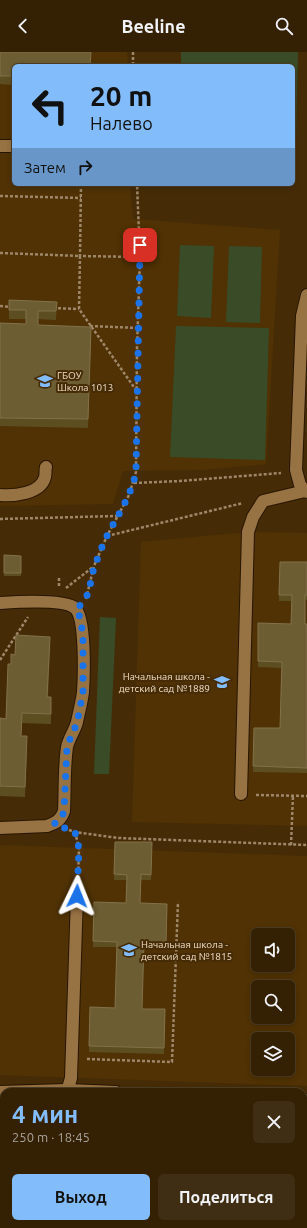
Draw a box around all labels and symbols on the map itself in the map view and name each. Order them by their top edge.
pin [123,228,157,262]
place label: ГБОУ Школа 1013 [57,370,113,393]
school or university icon: ГБОУ Школа 1013 [36,372,54,390]
place label: Начальная школа - детский сад №1889 [119,671,210,694]
school or university icon: Начальная школа - детский сад №1889 [213,673,231,691]
position arrow [56,875,98,917]
place label: Начальная школа - детский сад №1815 [141,939,232,962]
school or university icon: Начальная школа - детский сад №1815 [120,941,138,959]

